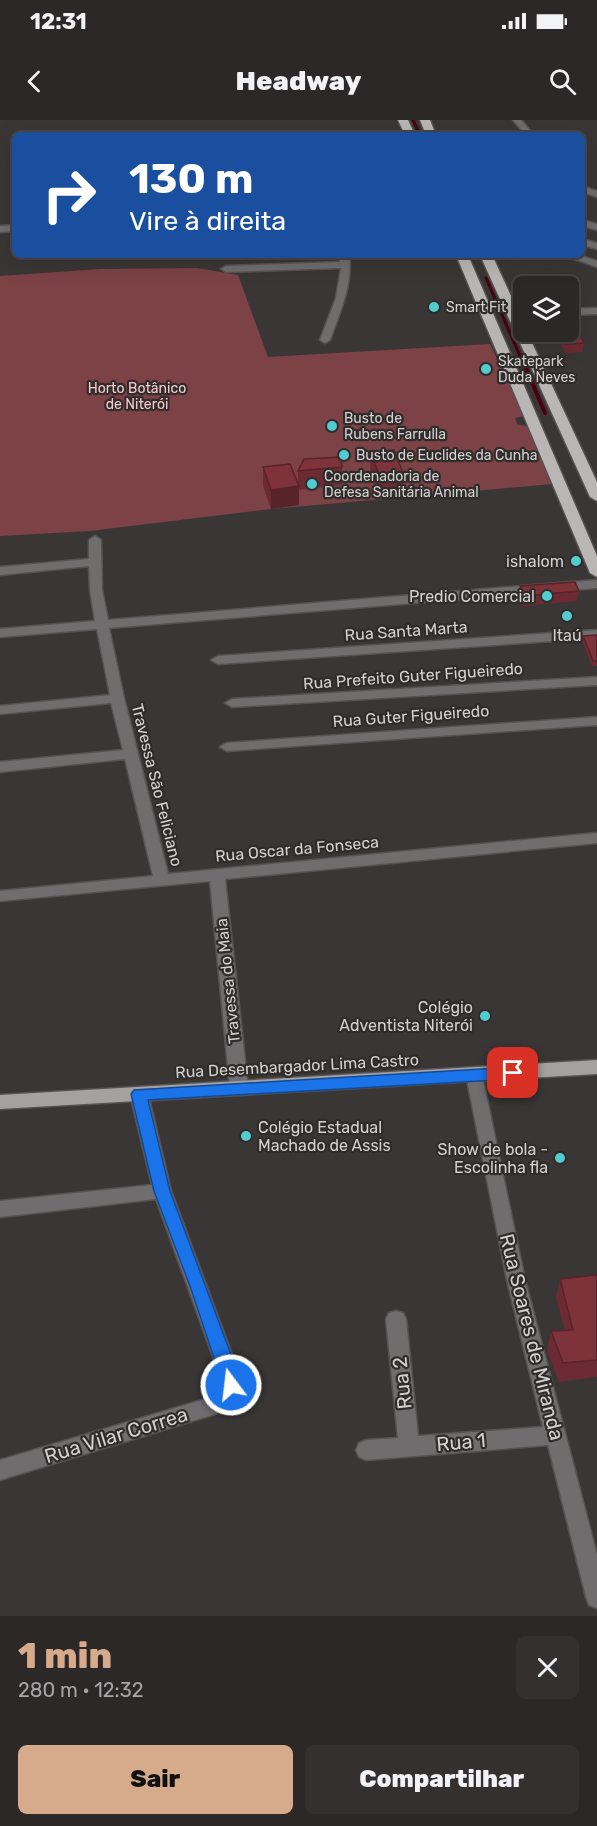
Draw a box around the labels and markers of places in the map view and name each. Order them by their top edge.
place label: Smart Fit [446,299,507,316]
marker: Smart Fit [427,300,441,314]
place label: Skatepark Duda Neves [498,353,575,386]
marker: Skatepark Duda Neves [479,362,493,376]
place label: Busto de Rubens Farrulla [344,410,446,443]
marker: Busto de Rubens Farrulla [325,419,339,433]
place label: Busto de Euclides da Cunha [356,447,538,464]
marker: Busto de Euclides da Cunha [337,448,351,462]
place label: Coordenadoria de Defesa Sanitária Animal [324,468,479,501]
marker: Coordenadoria de Defesa Sanitária Animal [305,477,319,491]
place label: ishalom [506,552,564,571]
marker: ishalom [569,554,583,568]
place label: Predio Comercial [409,587,535,606]
marker: Predio Comercial [540,589,554,603]
marker: Itaú [560,609,574,623]
place label: Itaú [552,626,582,645]
place label: Colégio Adventista Niterói [339,998,473,1035]
marker: Colégio Adventista Niterói [478,1009,492,1023]
pin [487,1047,538,1098]
place label: Colégio Estadual Machado de Assis [258,1118,391,1155]
marker: Colégio Estadual Machado de Assis [239,1129,253,1143]
place label: Show de bola - Escolinha fla [437,1140,548,1177]
marker: Show de bola - Escolinha fla [553,1151,567,1165]

